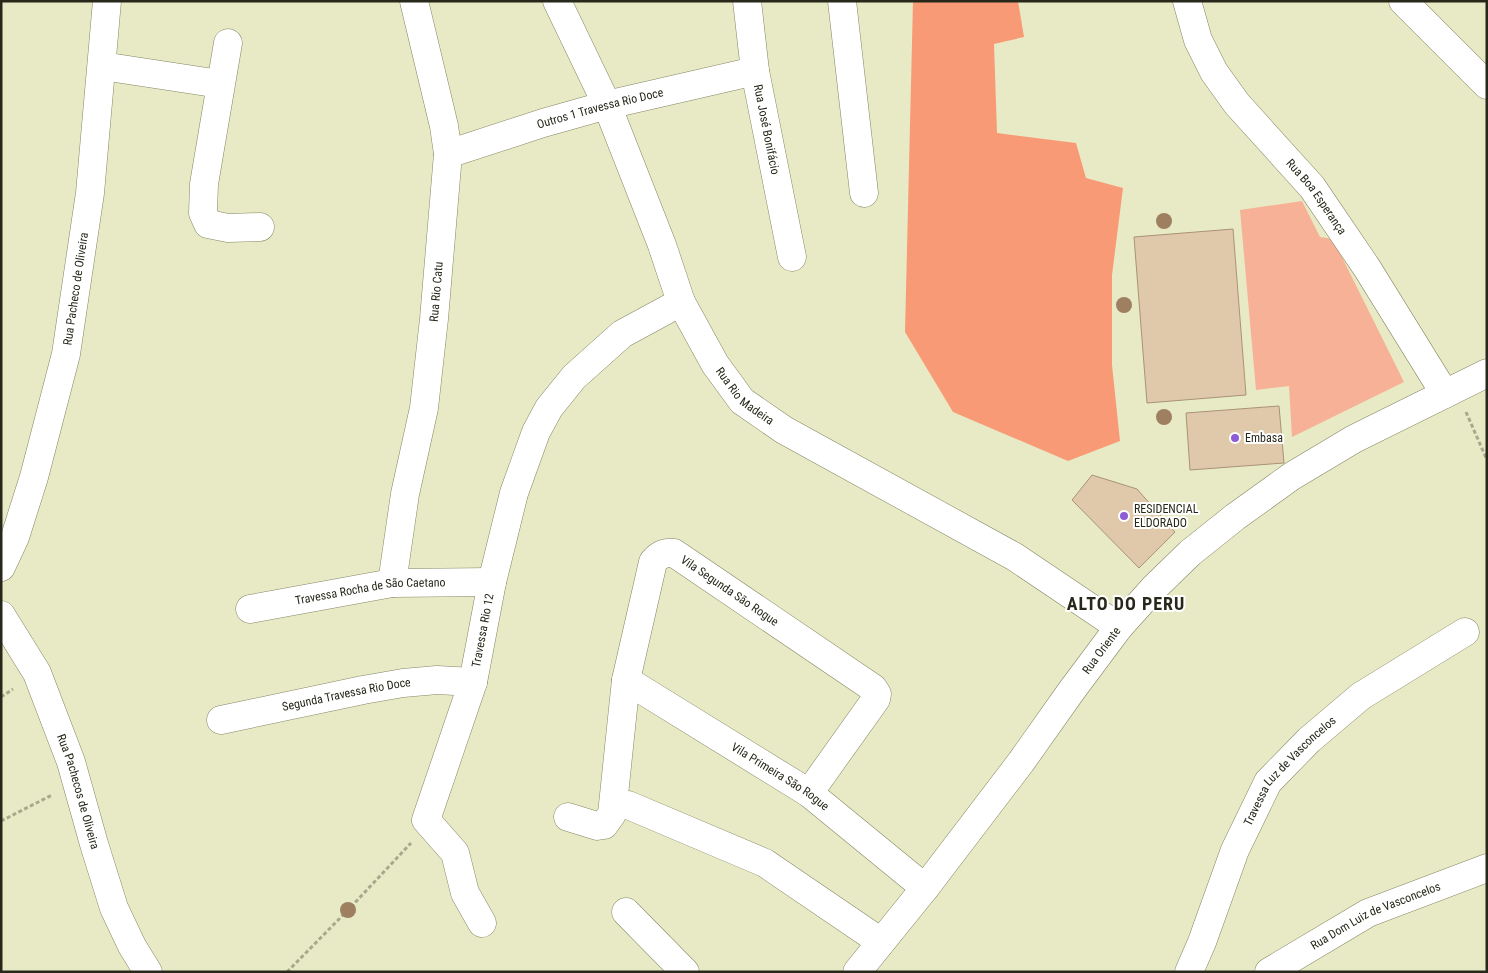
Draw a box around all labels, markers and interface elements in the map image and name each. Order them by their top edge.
street label: Rua José Bonifácio [751,83,782,176]
street label: Outros 1 Travessa Rio Doce [535,85,665,131]
street label: Rua Boa Esperança [1283,156,1349,237]
street label: Rua Pacheco de Oliveira [60,231,91,346]
street label: Rua Rio Catu [427,261,446,322]
street label: Rua Rio Madeira [713,365,777,428]
place label: Embasa [1245,431,1283,445]
marker: Embasa [1229,432,1241,444]
place label: RESIDENCIAL ELDORADO [1134,502,1199,530]
marker: RESIDENCIAL ELDORADO [1118,510,1130,522]
street label: Vila Segunda São Rogue [678,553,782,629]
street label: Travessa Rocha de São Caetano [294,575,446,608]
street label: Travessa Rio 12 [469,592,497,668]
district label: ALTO DO PERU [1067,593,1185,614]
street label: Rua Oriente [1079,624,1124,677]
street label: Segunda Travessa Rio Doce [281,675,412,714]
street label: Travessa Luz de Vasconcelos [1241,713,1339,828]
street label: Rua Pachecos de Oliveira [54,732,102,851]
street label: Vila Primeira São Rogue [729,740,832,814]
street label: Rua Dom Luiz de Vasconcelos [1308,879,1442,953]

